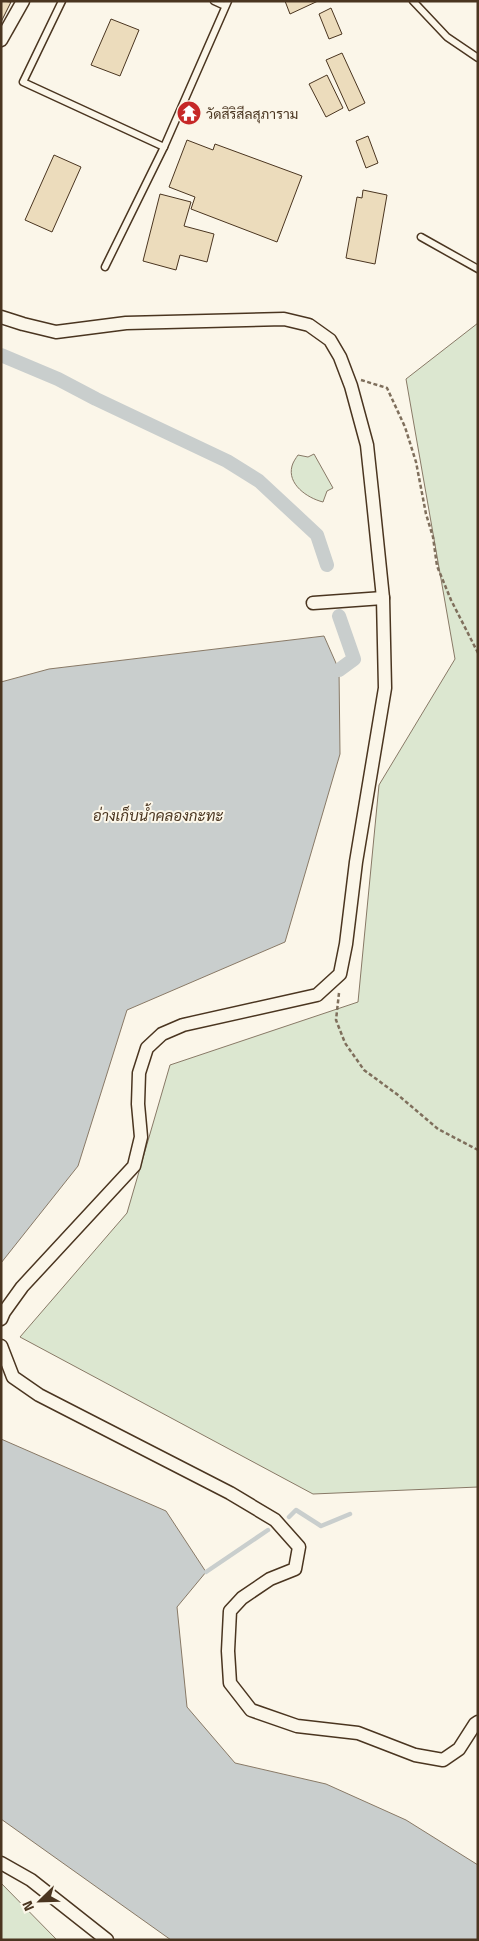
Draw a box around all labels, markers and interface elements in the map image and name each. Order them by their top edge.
temple icon: วัดสิริสีลสุภาราม [176,100,202,126]
place label: วัดสิริสีลสุภาราม [206,103,298,124]
water label: อ่างเก็บน้ำคลองกะทะ [93,803,223,827]
north arrow [15,1876,65,1926]
text: N [16,1898,39,1915]

